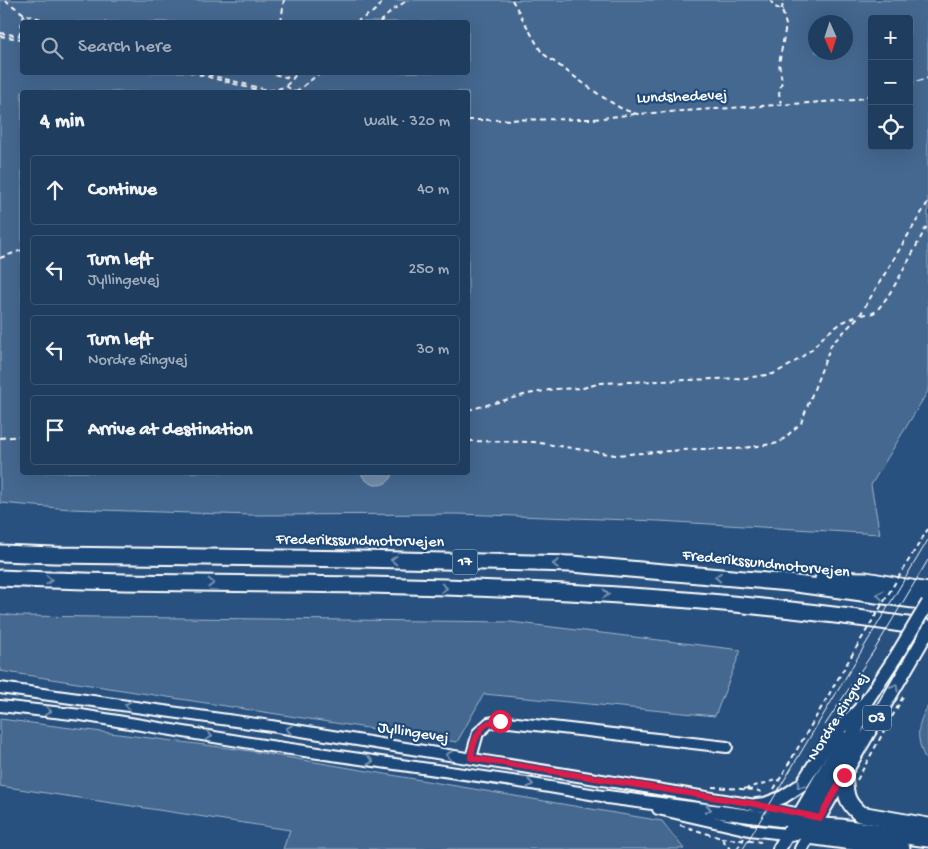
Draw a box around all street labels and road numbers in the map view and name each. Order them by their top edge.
street label: Lundshedevej [636,87,728,109]
street label: Frederikssundmotorvejen [275,531,445,553]
street label: Frederikssundmotorvejen [680,547,851,583]
road number: 17 [452,550,478,574]
street label: Nordre Ringvej [804,670,874,764]
road number: O3 [863,706,891,730]
street label: Jyllingevej [376,719,450,749]

